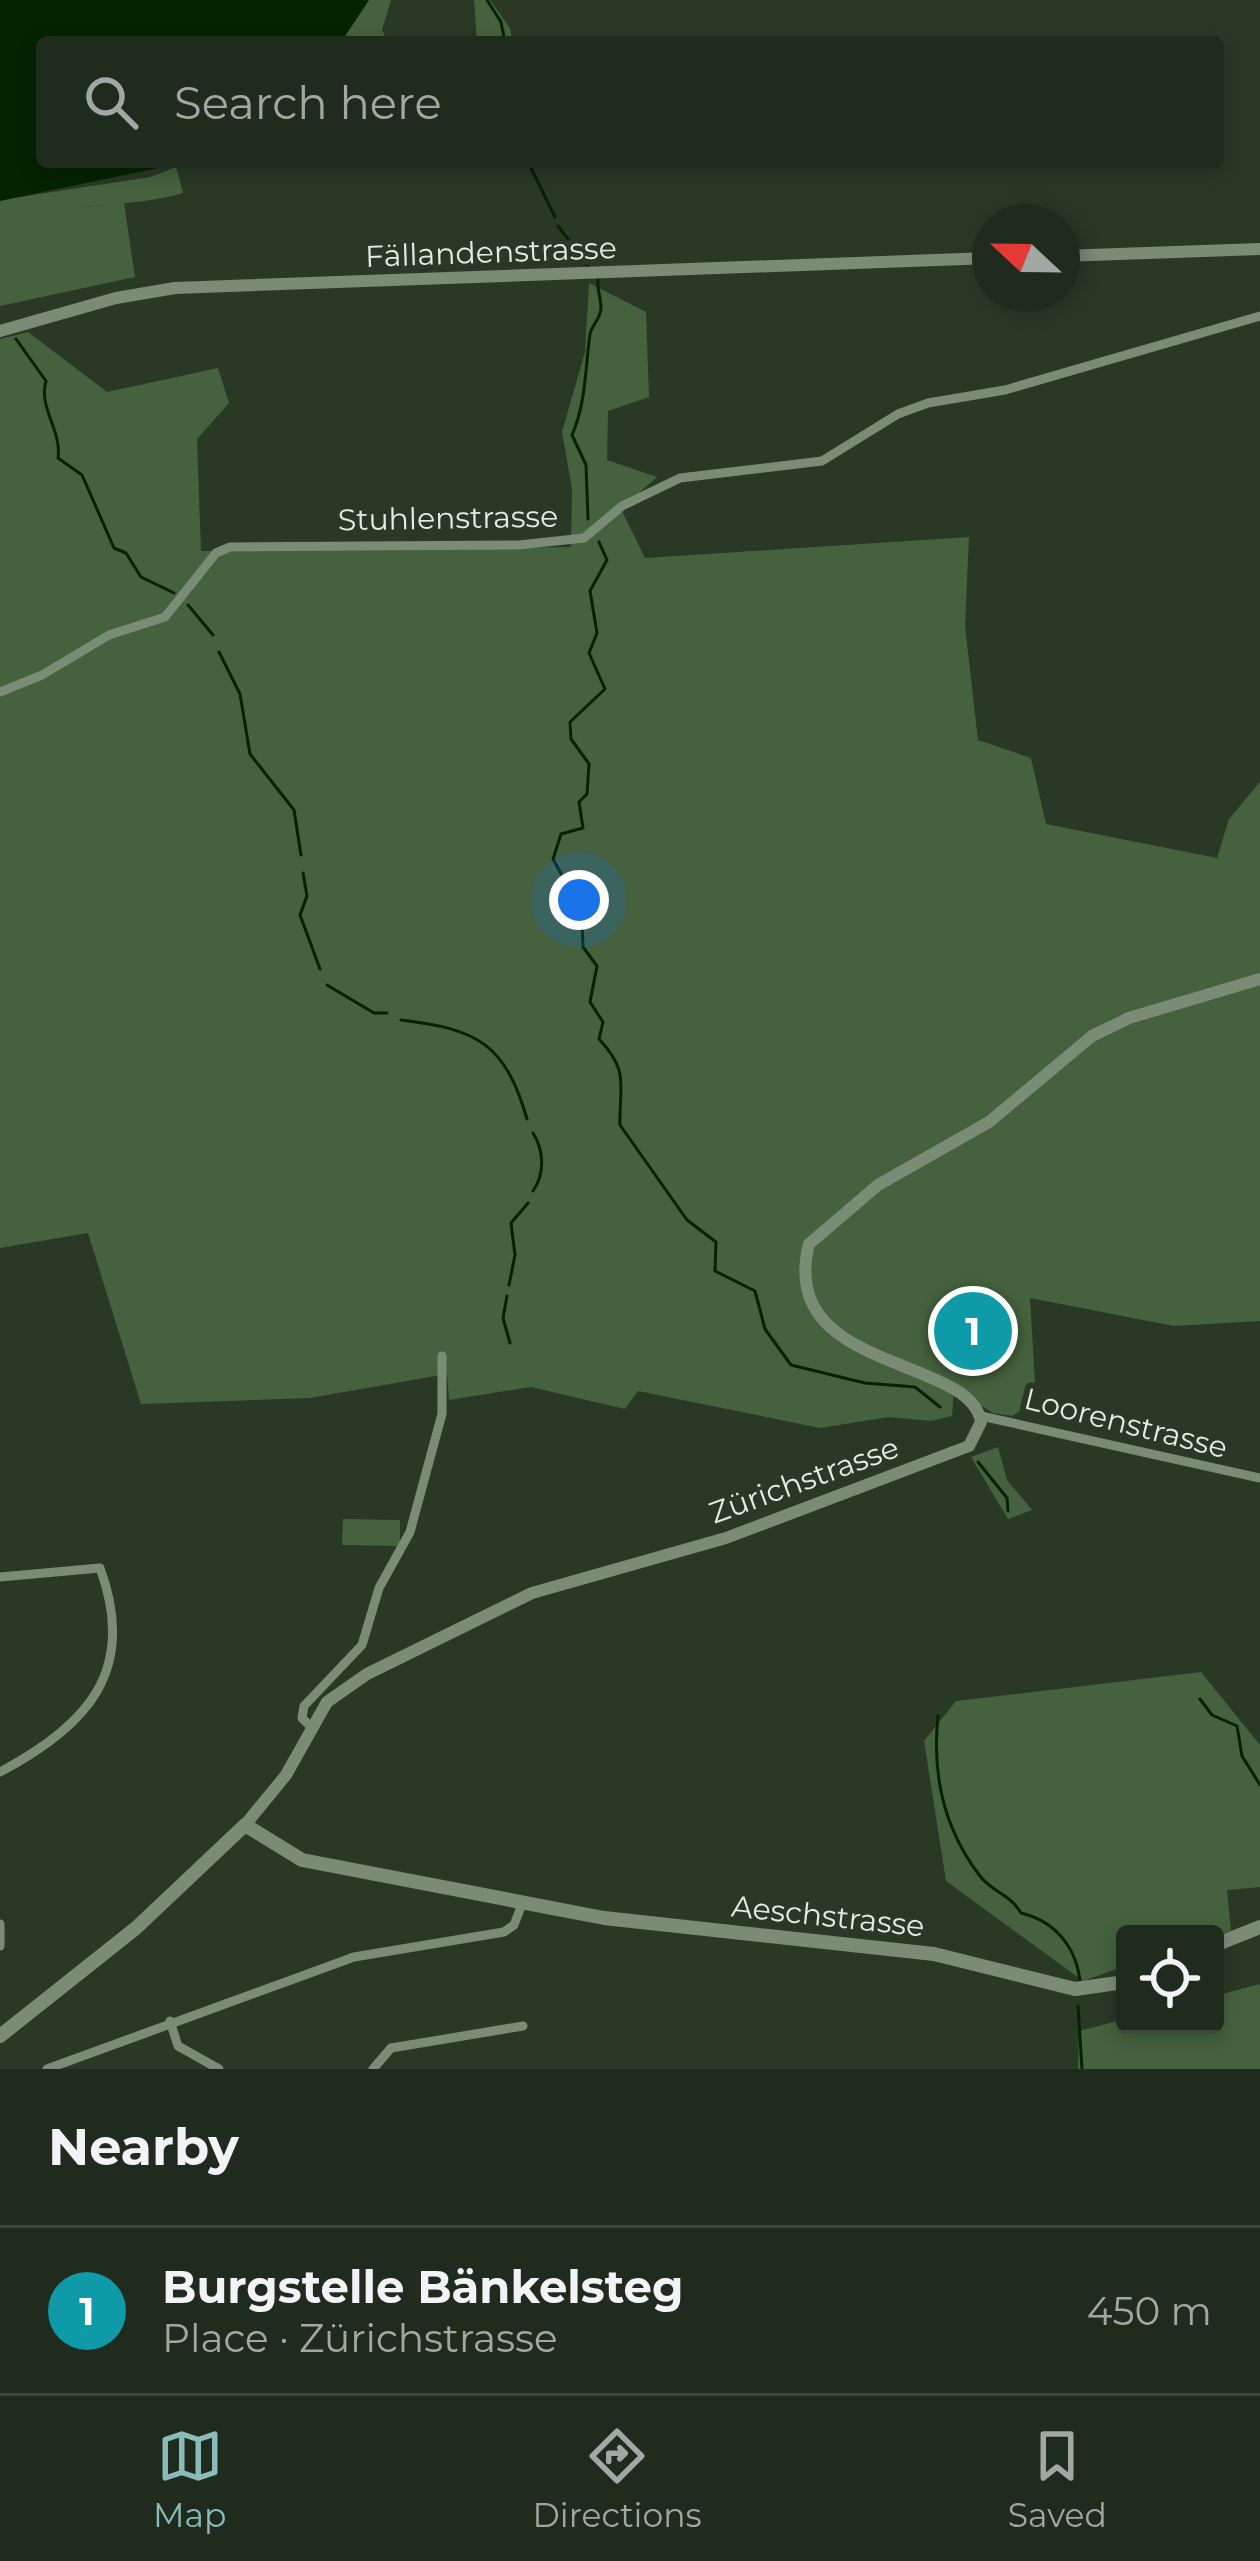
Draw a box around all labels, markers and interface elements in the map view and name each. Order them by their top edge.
search box [36,36,1224,168]
icon: search [78,69,144,135]
text: Search here [174,75,442,130]
north arrow [972,204,1080,312]
street label: Fällandenstrasse [365,229,617,275]
street label: Stuhlenstrasse [338,498,558,538]
your location [549,870,609,930]
pin: 1 [934,1286,1012,1376]
street label: Loorenstrasse [1021,1380,1231,1466]
street label: Zürichstrasse [704,1429,904,1531]
street label: Aeschstrasse [730,1887,926,1945]
map controls [1116,1925,1224,2033]
button: locate [1116,1925,1224,2033]
text: Nearby [48,2116,239,2178]
text: Burgstelle Bänkelsteg [162,2259,683,2314]
text: 1 [79,2287,95,2335]
text: 450 m [1087,2287,1212,2335]
text: Place · Zürichstrasse [162,2314,558,2362]
tab: Map [153,2423,226,2535]
tab: Directions [533,2423,702,2535]
tab: Saved [1008,2423,1107,2535]

